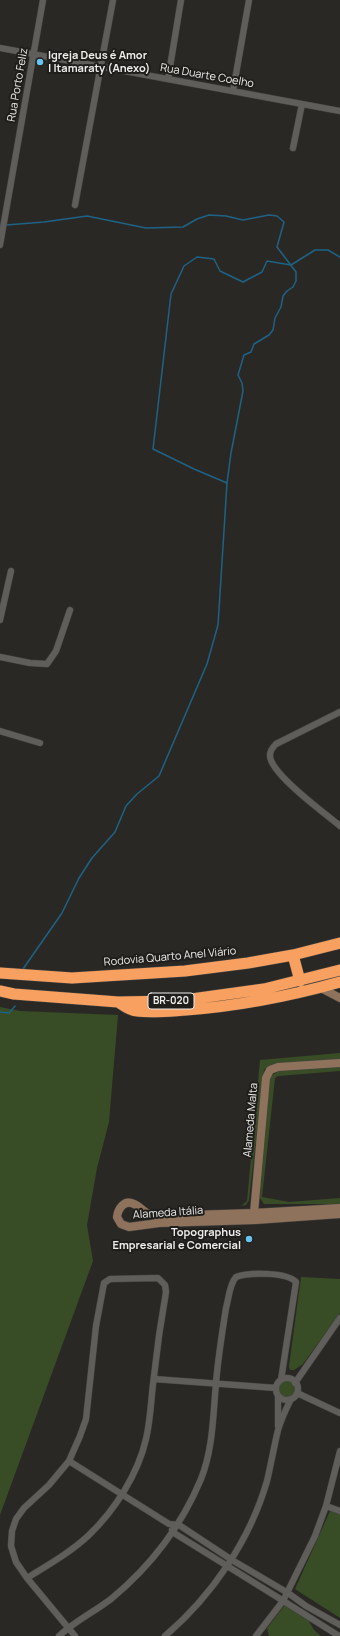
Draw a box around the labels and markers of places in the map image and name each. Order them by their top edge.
place label: Igreja Deus é Amor | Itamaraty (Anexo) [48,49,150,75]
marker: Igreja Deus é Amor | Itamaraty (Anexo) [35,57,45,67]
place label: Topographus Empresarial e Comercial [112,1226,241,1252]
marker: Topographus Empresarial e Comercial [244,1234,254,1244]

